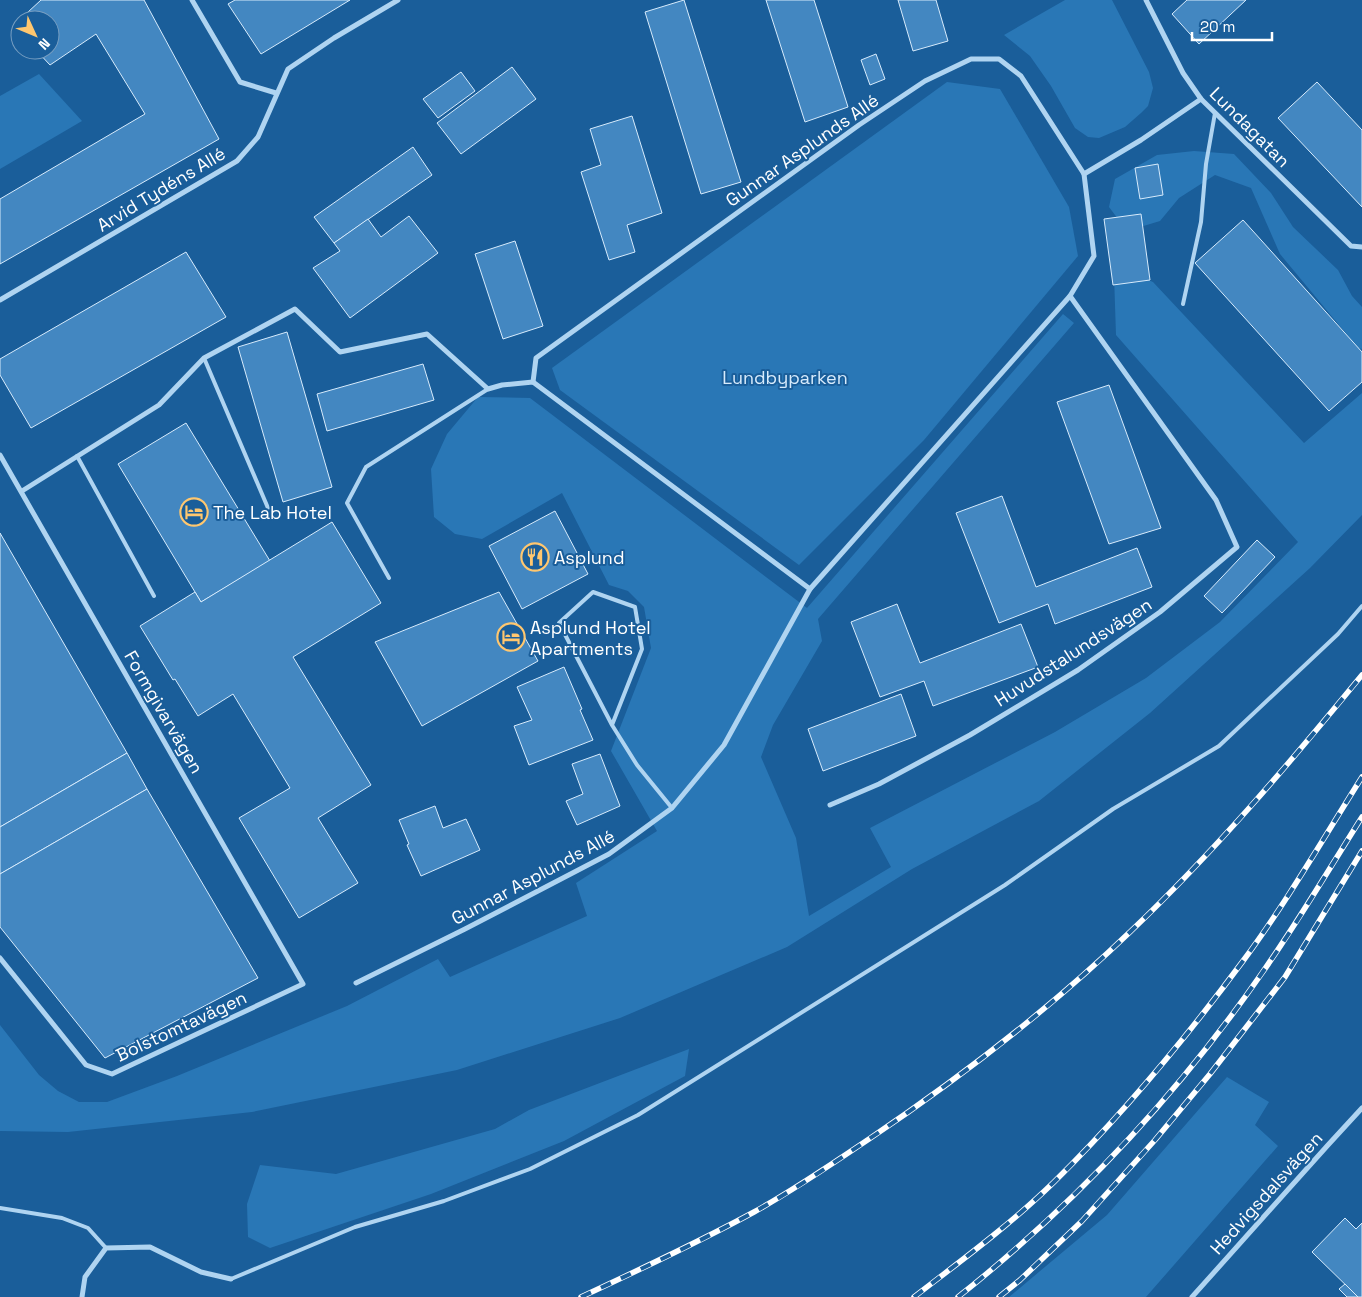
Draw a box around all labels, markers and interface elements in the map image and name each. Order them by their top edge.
north arrow [10,10,60,60]
scale bar [1192,10,1272,42]
text: 20 m [1200,17,1235,36]
text: N [35,34,54,54]
street label: Lundagatan [1205,82,1295,172]
street label: Gunnar Asplunds Allé [721,88,883,212]
street label: Arvid Tydéns Allé [92,141,230,237]
park label: Lundbyparken [722,366,848,389]
hotel icon: The Lab Hotel [179,497,209,527]
place label: The Lab Hotel [213,501,332,524]
restaurant icon: Asplund [520,542,550,572]
place label: Asplund [554,546,624,569]
street label: Huvudstalundsvägen [990,593,1156,711]
place label: Asplund Hotel Apartments [530,616,651,660]
hotel icon: Asplund Hotel Apartments [496,622,526,652]
street label: Formgivarvägen [119,646,209,778]
street label: Gunnar Asplunds Allé [447,824,619,930]
street label: Bolstomtavägen [112,986,250,1066]
street label: Hedvigsdalsvägen [1205,1127,1327,1259]

